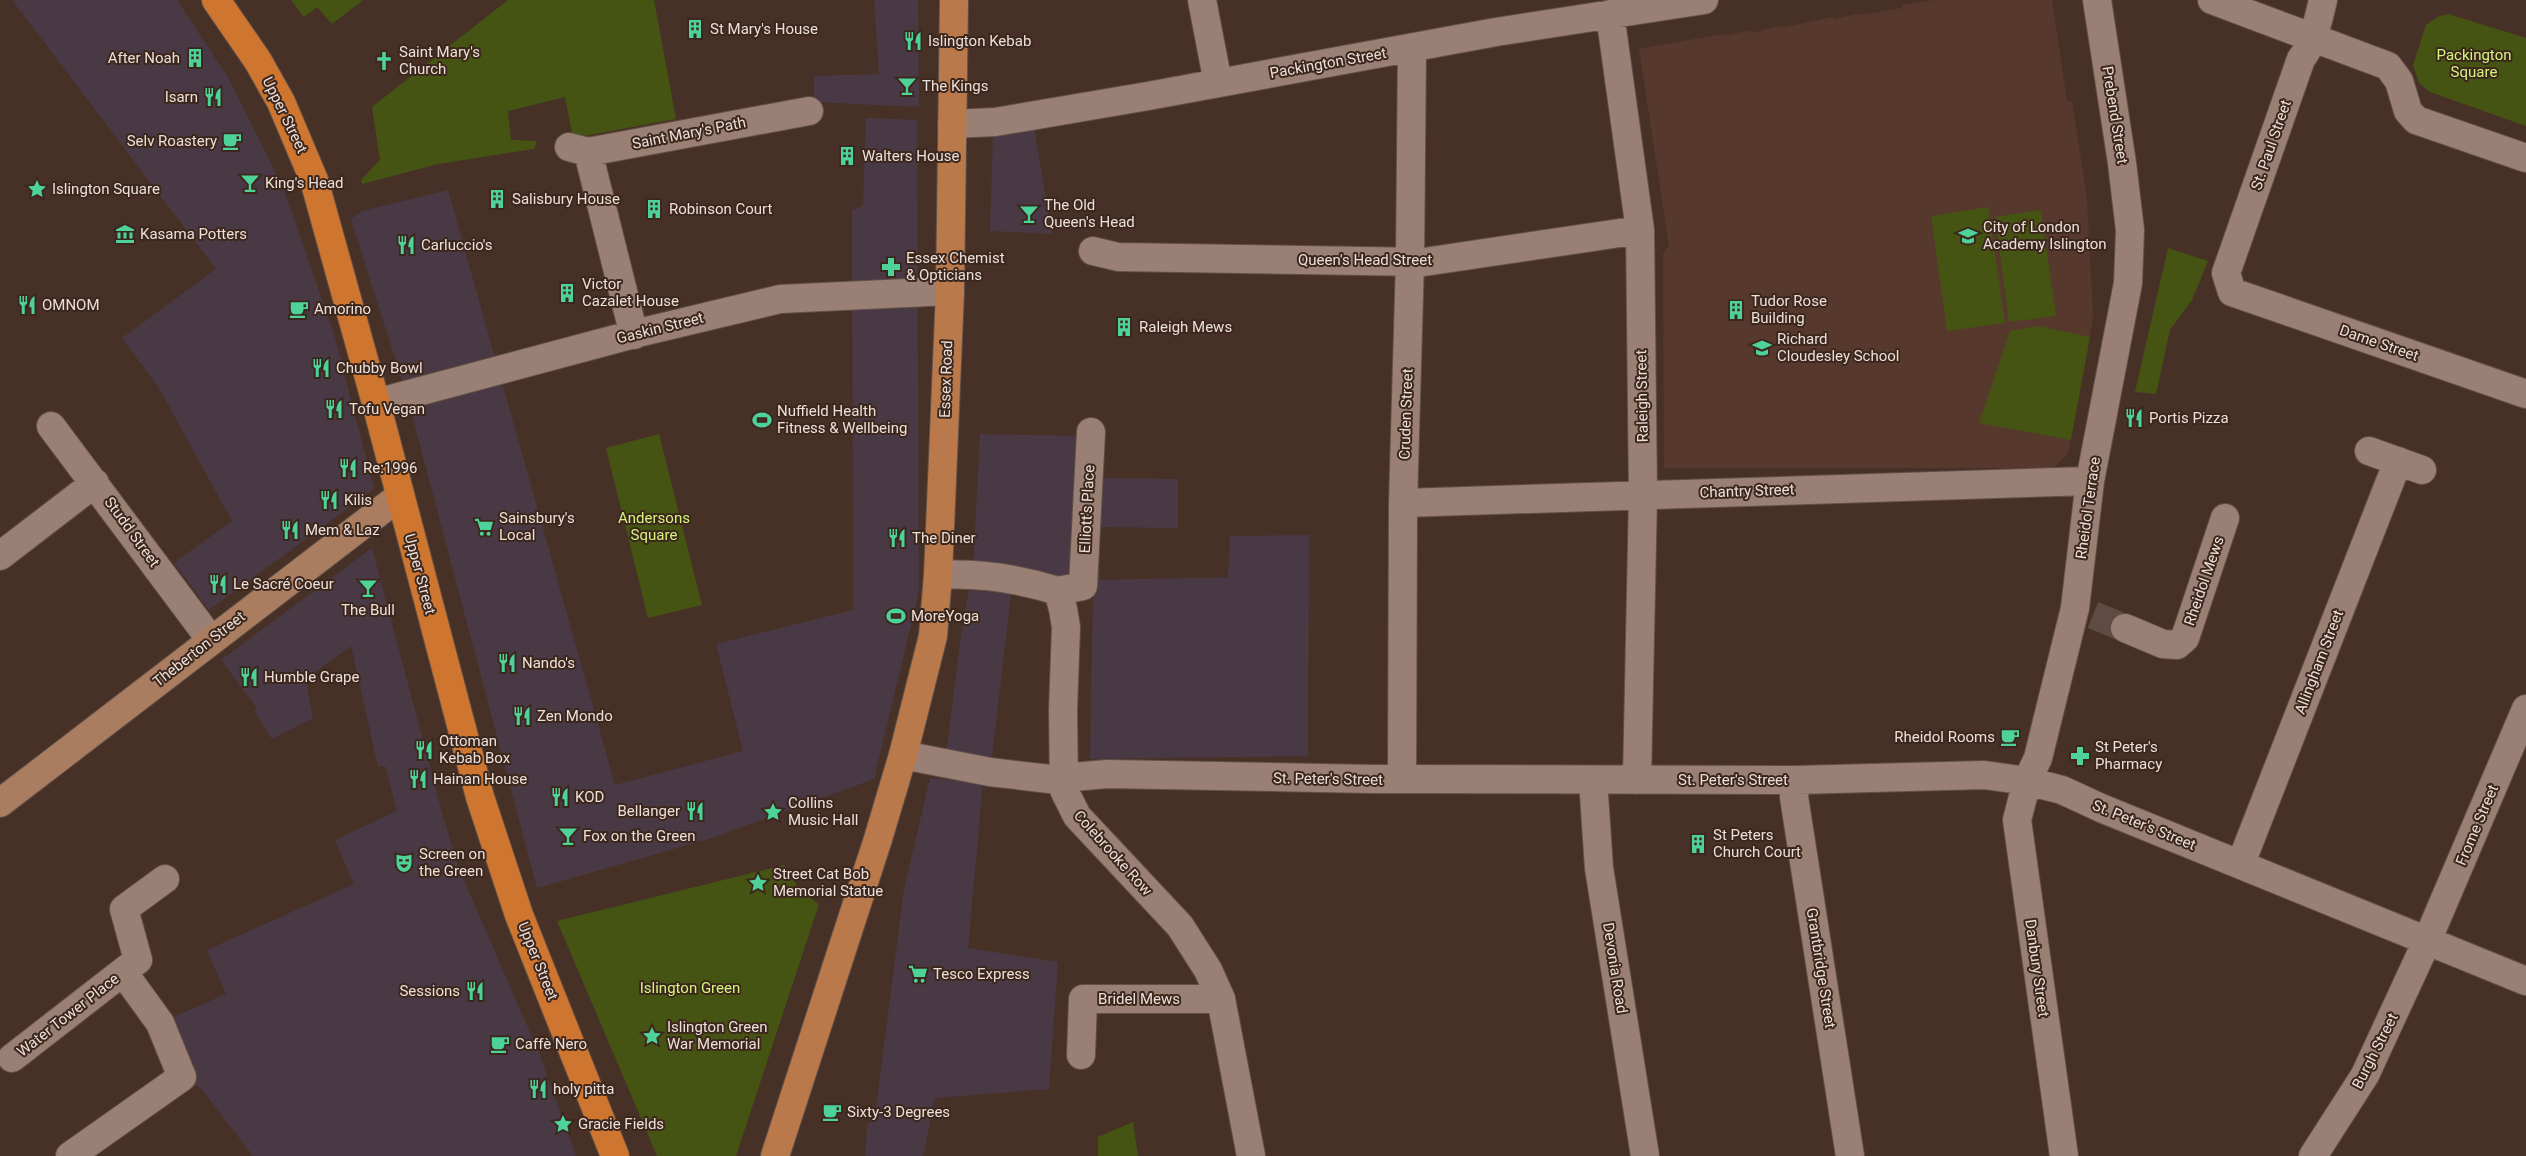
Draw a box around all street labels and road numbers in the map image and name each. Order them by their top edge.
street label: Packington Street [1268,44,1388,82]
street label: Prebend Street [2098,65,2132,165]
street label: Upper Street [259,74,311,156]
street label: St. Paul Street [2247,97,2295,192]
street label: Saint Mary's Path [631,113,747,153]
street label: Queen's Head Street [1298,251,1432,269]
street label: Gaskin Street [615,308,705,347]
street label: Dame Street [2337,321,2421,365]
street label: Essex Road [936,340,956,418]
street label: Raleigh Street [1632,349,1652,442]
street label: Cruden Street [1395,368,1417,460]
street label: Rheidol Terrace [2072,456,2104,560]
street label: Elliott's Place [1076,464,1098,554]
street label: Chantry Street [1699,480,1795,502]
street label: Studd Street [101,493,164,571]
street label: Upper Street [401,532,439,616]
street label: Rheidol Mews [2180,534,2228,628]
street label: Theberton Street [149,607,249,691]
street label: Allingham Street [2291,607,2347,717]
street label: St. Peter's Street [1273,769,1383,789]
street label: St. Peter's Street [1678,771,1788,789]
street label: Frome Street [2452,782,2502,868]
street label: St. Peter's Street [2090,796,2198,854]
street label: Colebrooke Row [1070,807,1156,899]
street label: Grantbridge Street [1803,907,1839,1030]
street label: Danbury Street [2021,918,2053,1018]
street label: Upper Street [514,919,562,1003]
street label: Devonia Road [1599,921,1631,1015]
street label: Water Tower Place [13,970,123,1060]
street label: Bridel Mews [1098,990,1180,1008]
street label: Burgh Street [2348,1010,2402,1092]

